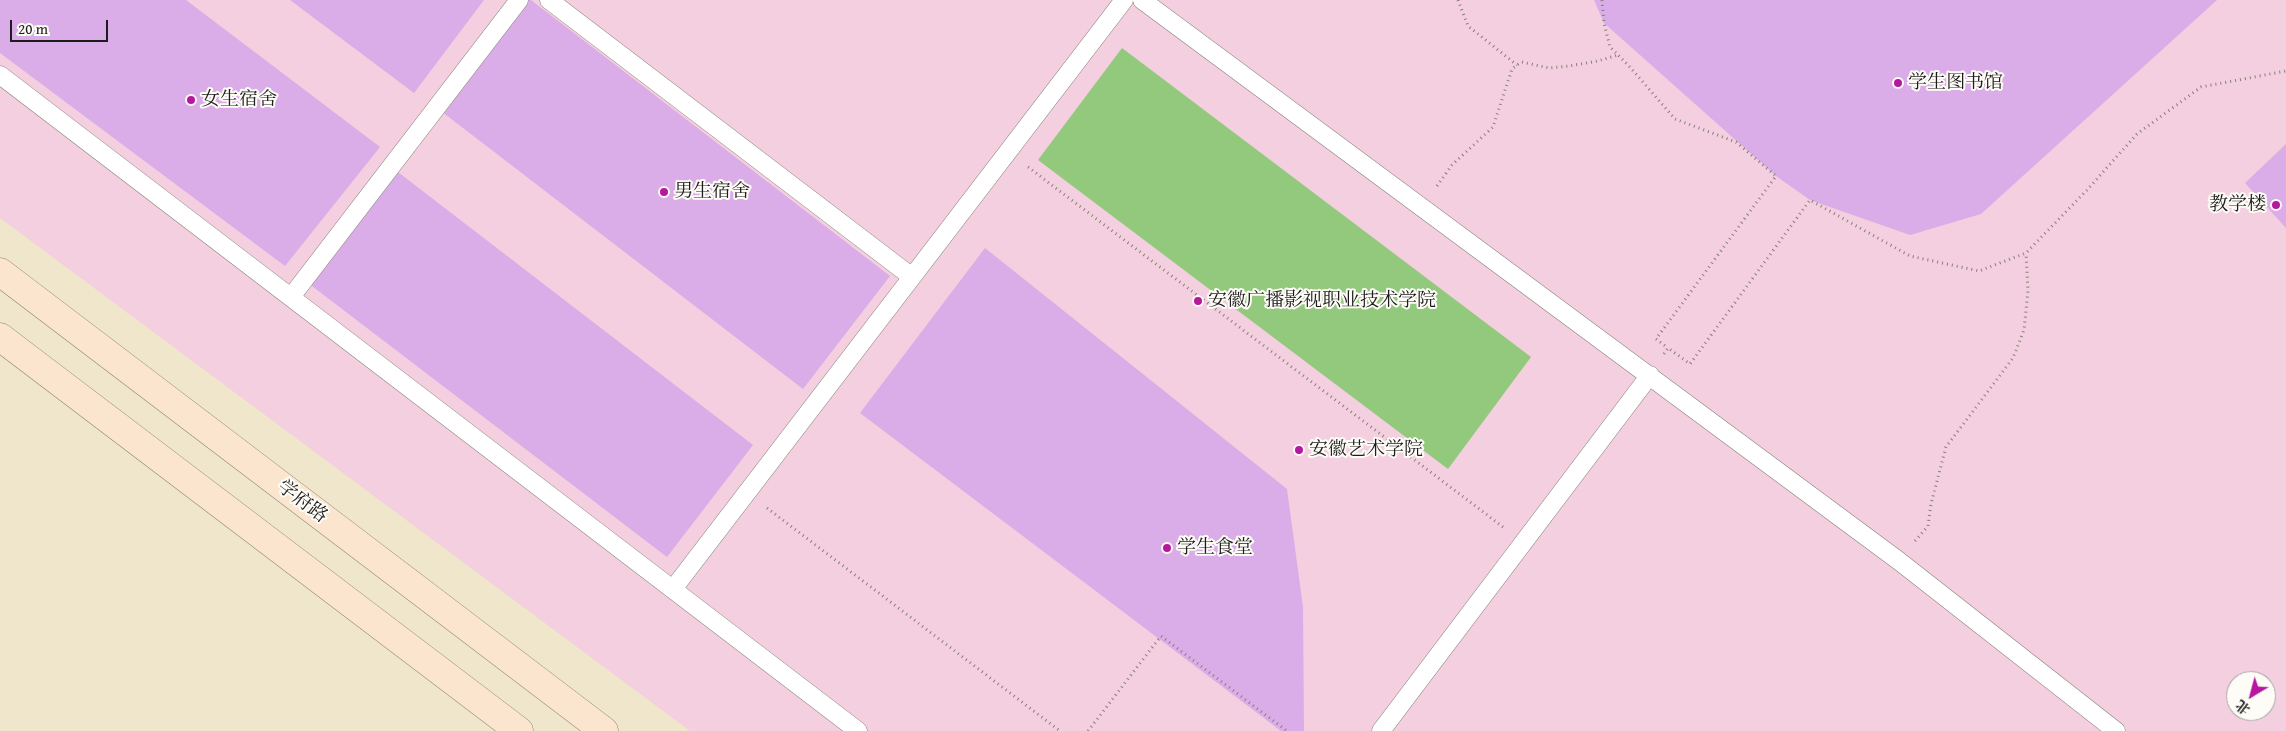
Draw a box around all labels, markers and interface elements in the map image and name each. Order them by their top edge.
scale bar [12,10,110,42]
text: 20 m [18,18,48,39]
place label: 学生图书馆 [1908,72,2003,94]
marker: 学生图书馆 [1892,77,1904,89]
place label: 女生宿舍 [201,89,277,111]
marker: 女生宿舍 [185,94,197,106]
place label: 男生宿舍 [674,181,750,203]
marker: 男生宿舍 [658,186,670,198]
place label: 教学楼 [2209,194,2266,216]
marker: 教学楼 [2270,199,2282,211]
place label: 安徽广播影视职业技术学院 [1208,290,1436,312]
marker: 安徽广播影视职业技术学院 [1192,295,1204,307]
place label: 安徽艺术学院 [1309,439,1423,461]
marker: 安徽艺术学院 [1293,444,1305,456]
street label: 学府路 [272,476,332,528]
place label: 学生食堂 [1177,537,1253,559]
marker: 学生食堂 [1161,542,1173,554]
north arrow [2226,671,2276,721]
text: 北 [2231,695,2254,719]

